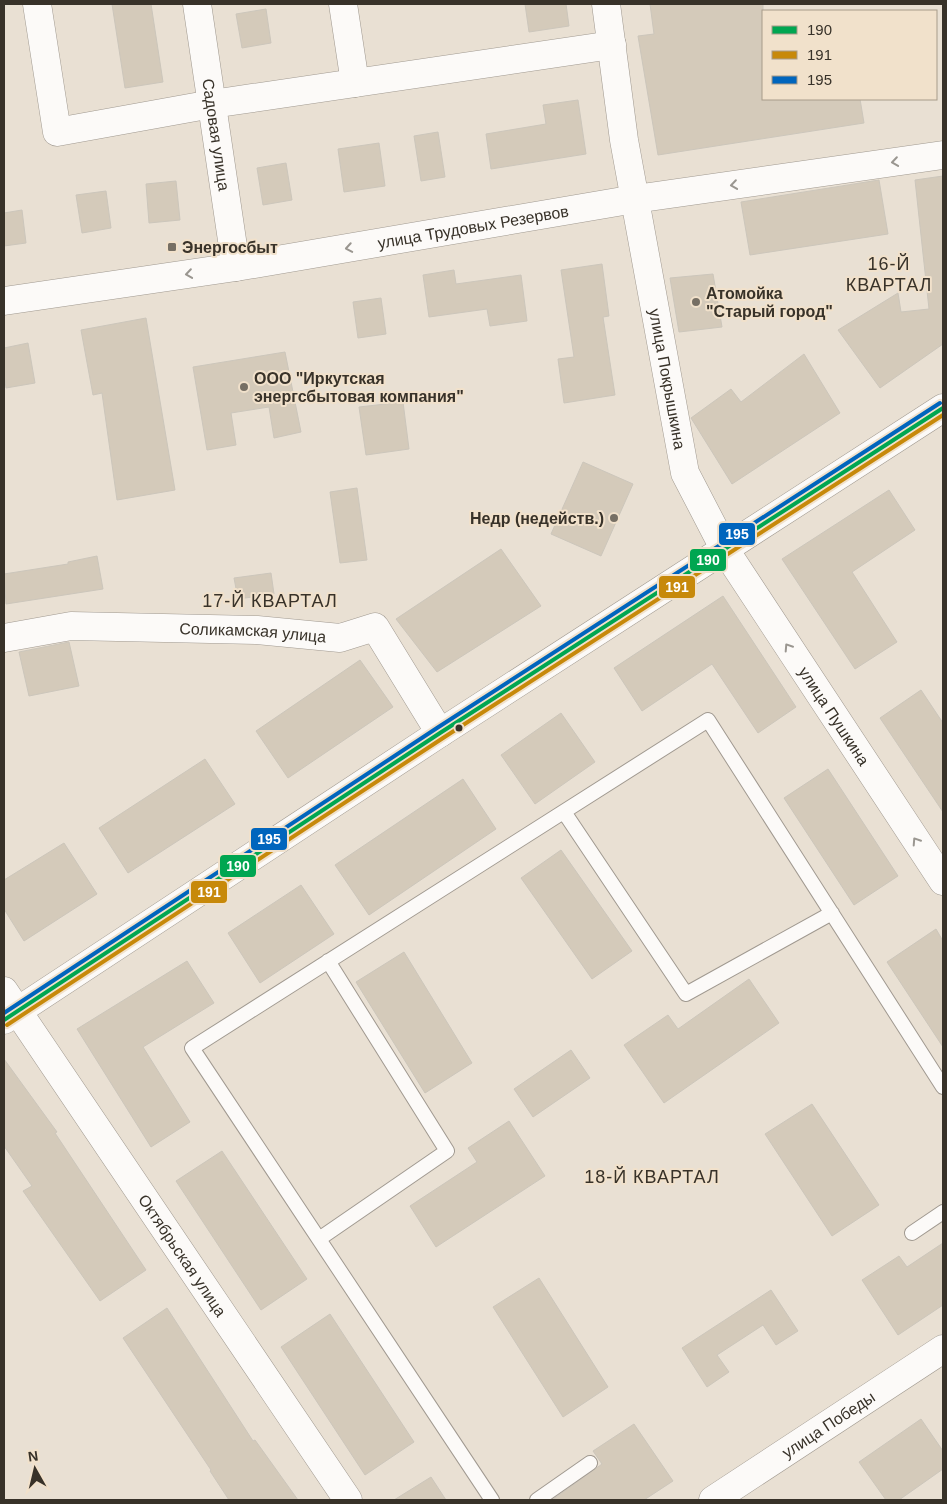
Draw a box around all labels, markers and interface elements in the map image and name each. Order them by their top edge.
legend [762,10,937,100]
text: 190 [807,21,832,38]
text: 191 [807,46,832,63]
text: 195 [807,71,832,88]
street label: Садовая улица [200,77,233,192]
one-way arrow [891,156,899,167]
one-way arrow [730,179,738,190]
street label: улица Трудовых Резервов [376,202,570,251]
place label: Энергосбыт [182,239,278,256]
marker: Энергосбыт [166,241,178,253]
one-way arrow [345,242,354,252]
district label: 16-Й КВАРТАЛ [846,253,932,295]
one-way arrow [184,268,193,278]
place label: Атомойка "Старый город" [706,285,833,320]
marker: Атомойка "Старый город" [690,296,702,308]
street label: улица Покрышкина [647,307,689,451]
place label: ООО "Иркутская энергсбытовая компания" [254,370,464,405]
marker: ООО "Иркутская энергсбытовая компания" [238,381,250,393]
place label: Недр (недейств.) [470,510,604,527]
marker: Недр (недейств.) [608,512,620,524]
line badge: 195 [718,522,756,546]
text: 195 [725,526,749,542]
line badge: 190 [689,548,727,572]
text: 190 [696,552,720,568]
line badge: 191 [658,575,696,599]
text: 191 [665,579,689,595]
district label: 17-Й КВАРТАЛ [202,590,338,611]
street label: Соликамская улица [179,620,327,645]
one-way arrow [785,643,795,652]
street label: улица Пушкина [796,663,873,768]
unlabelled marker [454,723,464,733]
line badge: 195 [250,827,288,851]
text: 195 [257,831,281,847]
one-way arrow [913,837,923,846]
line badge: 190 [219,854,257,878]
text: 190 [226,858,250,874]
line badge: 191 [190,880,228,904]
text: 191 [197,884,221,900]
district label: 18-Й КВАРТАЛ [584,1166,720,1187]
street label: Октябрьская улица [135,1191,230,1320]
street label: улица Победы [779,1388,878,1461]
north arrow [10,1444,60,1494]
text: N [27,1447,39,1465]

